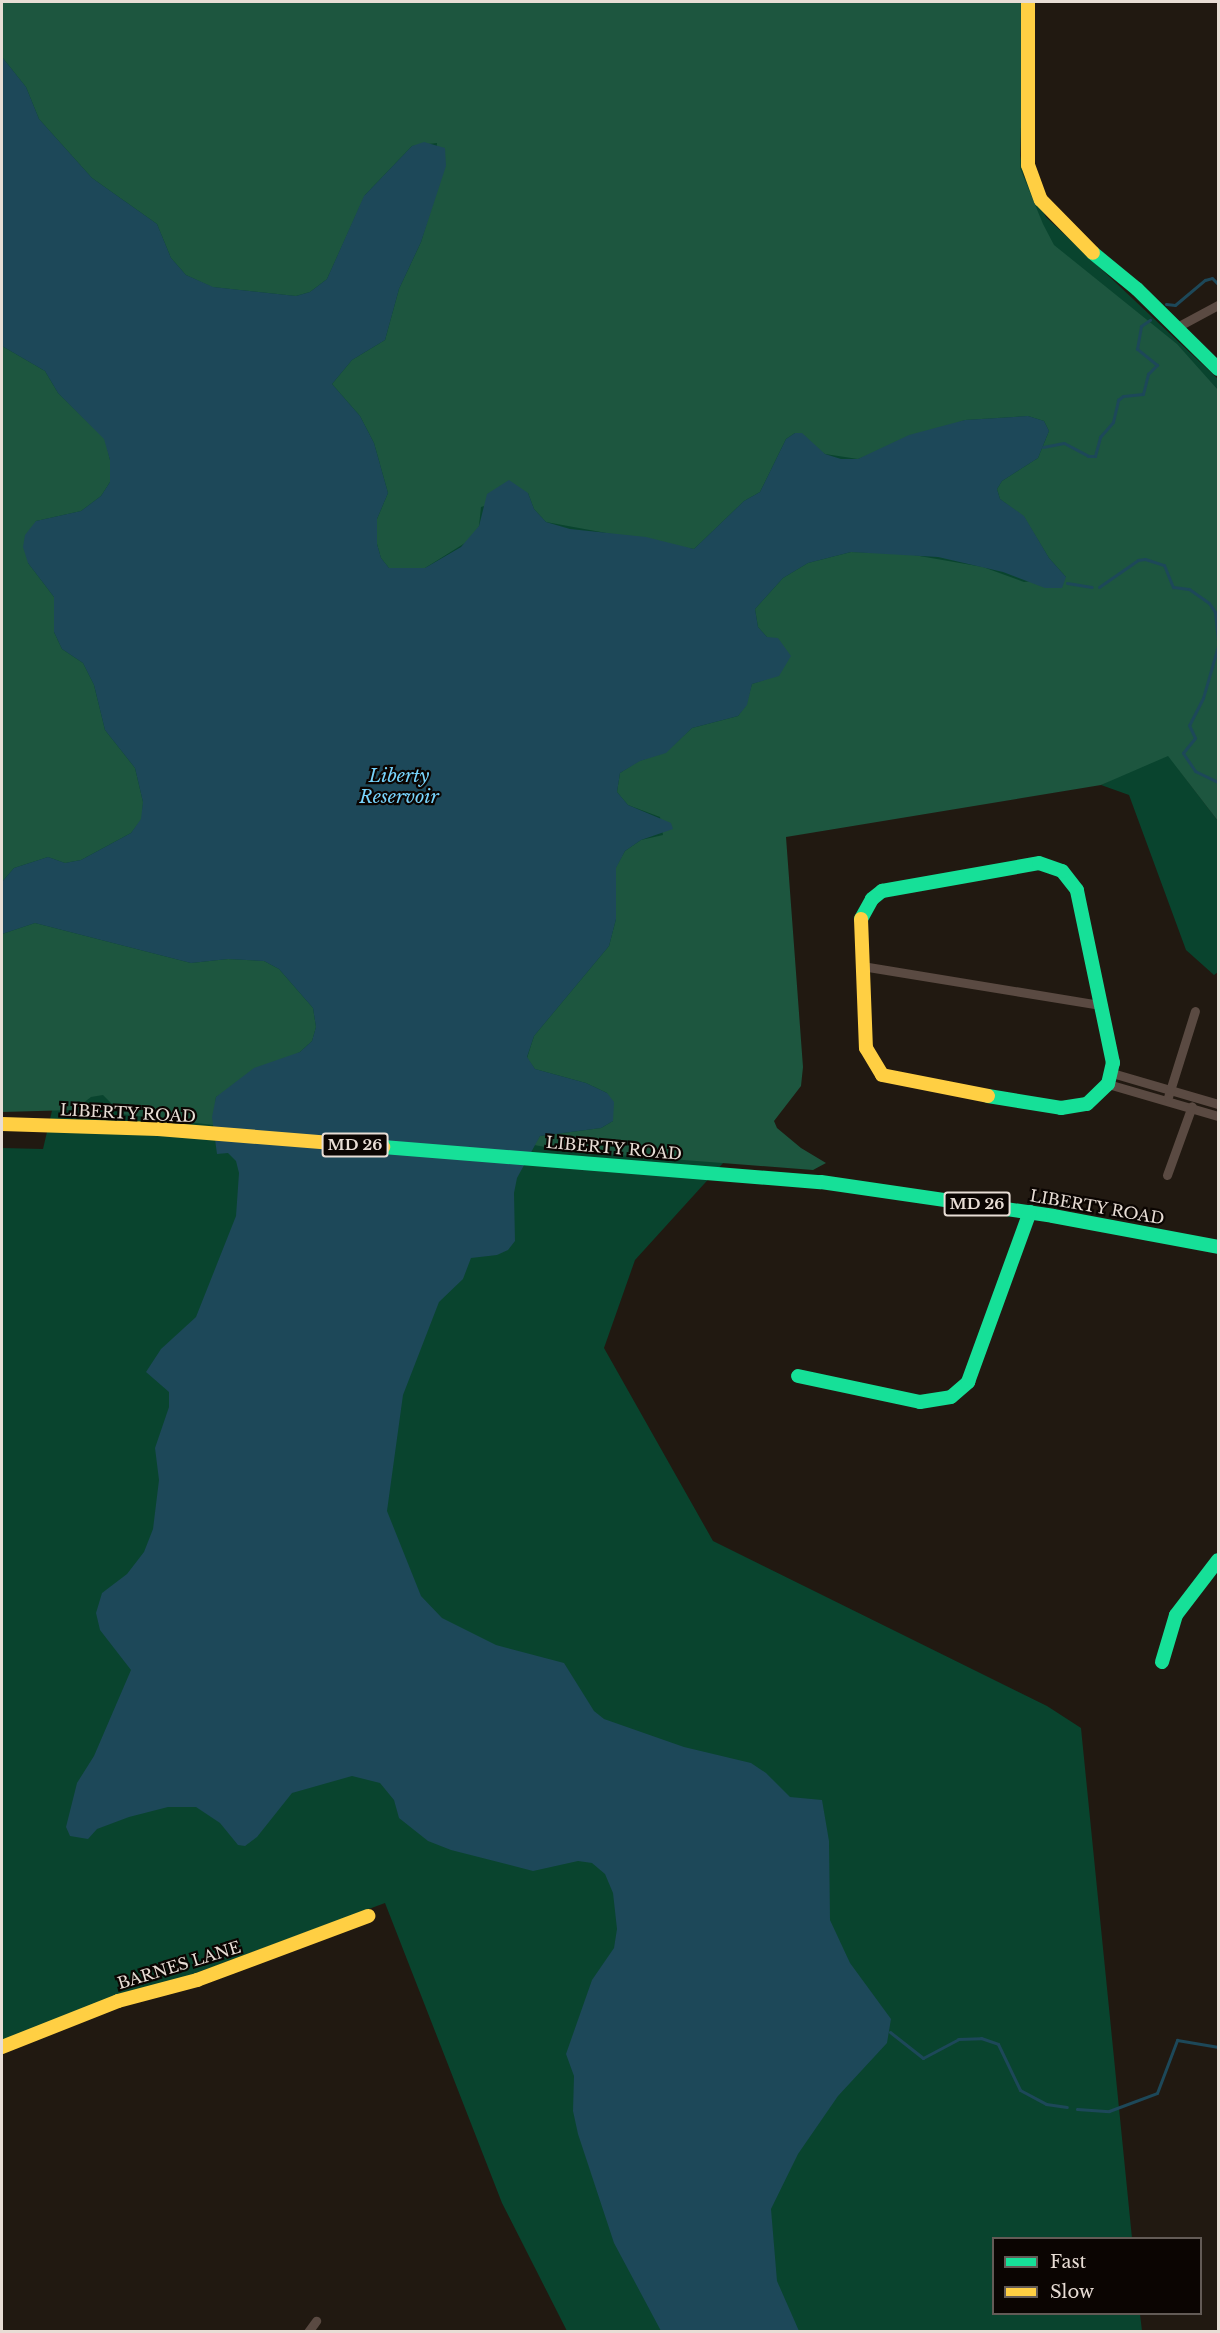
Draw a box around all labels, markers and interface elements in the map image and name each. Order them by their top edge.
water label: Liberty Reservoir [359,766,439,808]
street label: LIBERTY ROAD [59,1100,197,1126]
street label: LIBERTY ROAD [545,1132,683,1164]
road number: MD 26 [320,1133,389,1157]
street label: LIBERTY ROAD [1028,1186,1166,1228]
road number: MD 26 [942,1192,1012,1216]
street label: BARNES LANE [115,1937,243,1993]
legend [992,2237,1202,2315]
text: Fast [1050,2251,1086,2273]
text: Slow [1050,2281,1094,2303]

